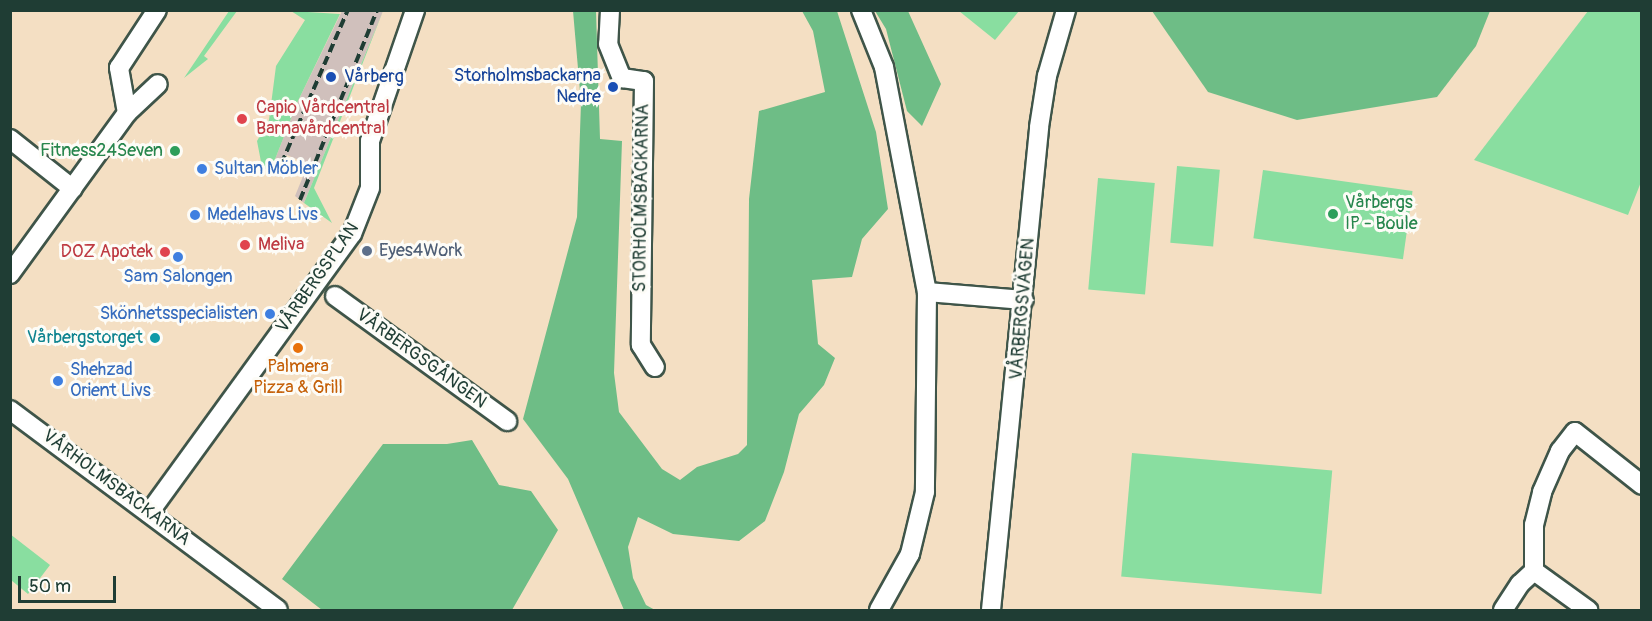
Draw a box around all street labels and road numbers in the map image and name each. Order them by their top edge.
street label: STORHOLMSBACKARNA [630,104,654,292]
street label: VÅRBERGSPLAN [272,219,364,337]
street label: VÅRBERGSVÄGEN [1006,237,1040,381]
street label: VÅRBERGSGÅNGEN [352,304,490,414]
street label: VÅRHOLMSBACKARNA [38,425,194,551]

